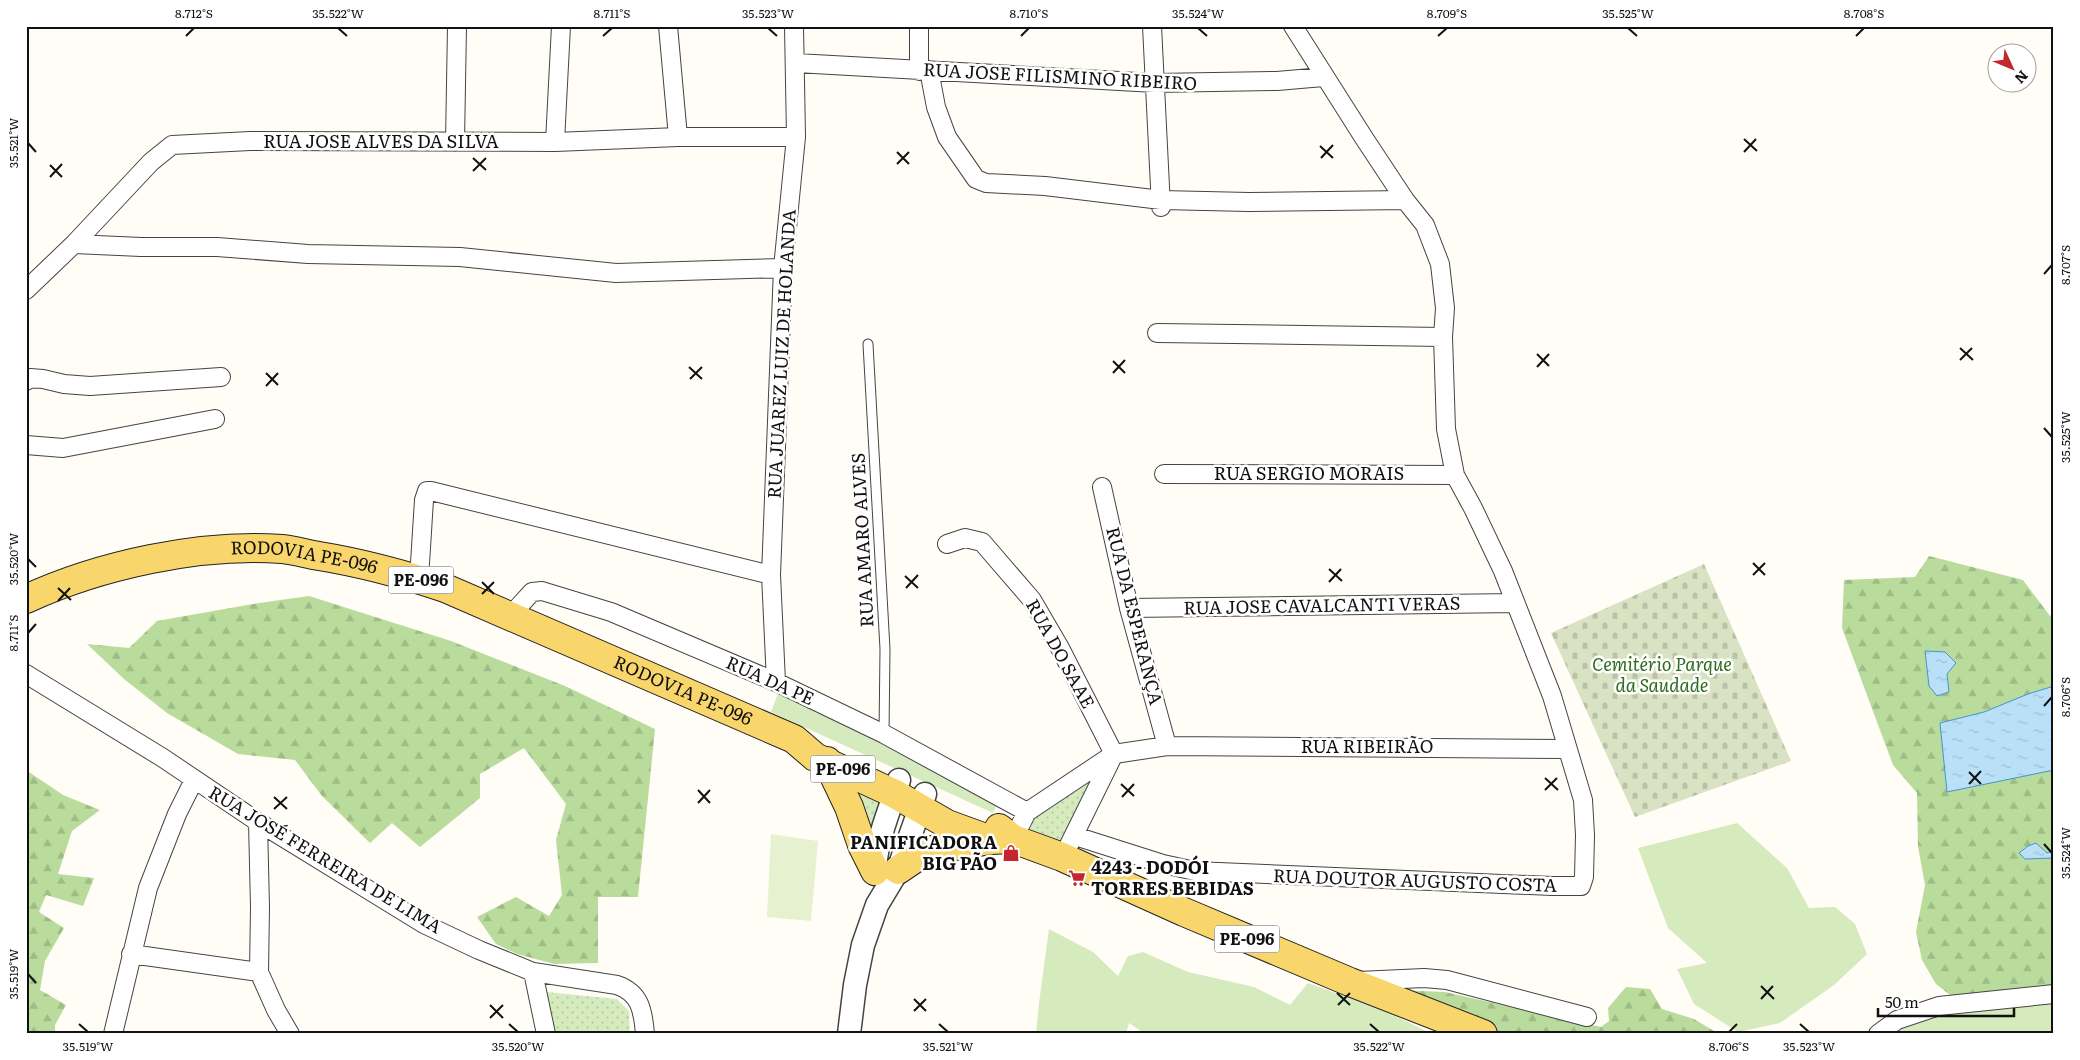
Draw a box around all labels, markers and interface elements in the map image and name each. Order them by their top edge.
text: 8.712°S [175,4,213,22]
text: 35.522°W [312,4,364,22]
text: 8.711°S [594,4,630,22]
text: 35.523°W [742,4,794,22]
text: 8.710°S [1010,4,1048,22]
text: 35.524°W [1172,4,1224,22]
text: 8.709°S [1427,4,1467,22]
text: 35.525°W [1602,4,1654,22]
text: 8.708°S [1844,4,1884,22]
north arrow [1988,42,2038,92]
street label: RUA JOSE FILISMINO RIBEIRO [922,55,1198,96]
text: N [2011,67,2033,89]
text: 35.521°W [4,118,22,168]
street label: RUA JOSE ALVES DA SILVA [263,127,499,154]
street label: RUA JUAREZ LUIZ DE HOLANDA [759,208,802,499]
text: 8.707°S [2056,245,2074,285]
text: 35.525°W [2056,411,2074,463]
street label: RUA AMARO ALVES [843,452,880,628]
street label: RUA SERGIO MORAIS [1214,459,1404,486]
street label: RUA DA ESPERANÇA [1100,524,1171,708]
text: 35.520°W [4,533,22,585]
street label: RODOVIA PE-096 [230,533,381,580]
road number: PE-096 [388,566,454,594]
street label: RUA JOSE CAVALCANTI VERAS [1183,589,1461,620]
street label: RUA DO SAAE [1020,594,1103,713]
text: 8.711°S [4,615,22,651]
street label: RODOVIA PE-096 [610,648,757,731]
street label: RUA DA PE [722,648,819,711]
park label: Cemitério Parque da Saudade [1592,650,1732,698]
text: 8.706°S [2056,677,2074,717]
street label: RUA RIBEIRÃO [1301,732,1433,759]
road number: PE-096 [810,756,876,782]
street label: RUA JOSÉ FERREIRA DE LIMA [204,778,448,939]
text: 35.524°W [2056,827,2074,879]
place label: PANIFICADORA BIG PÃO [850,828,997,876]
shop icon: PANIFICADORA BIG PÃO [1001,843,1021,863]
place label: 4243 - DODÓI TORRES BEBIDAS [1091,853,1254,901]
street label: RUA DOUTOR AUGUSTO COSTA [1273,861,1557,898]
supermarket icon: 4243 - DODÓI TORRES BEBIDAS [1067,868,1087,888]
road number: PE-096 [1214,926,1280,952]
text: 35.519°W [4,949,22,999]
scale bar [1878,985,2014,1017]
text: 50 m [1885,990,1919,1013]
text: 35.519°W [63,1037,113,1055]
text: 35.520°W [492,1037,544,1055]
text: 35.521°W [923,1037,973,1055]
text: 35.522°W [1353,1037,1405,1055]
text: 8.706°S [1709,1037,1749,1055]
text: 35.523°W [1783,1037,1835,1055]

